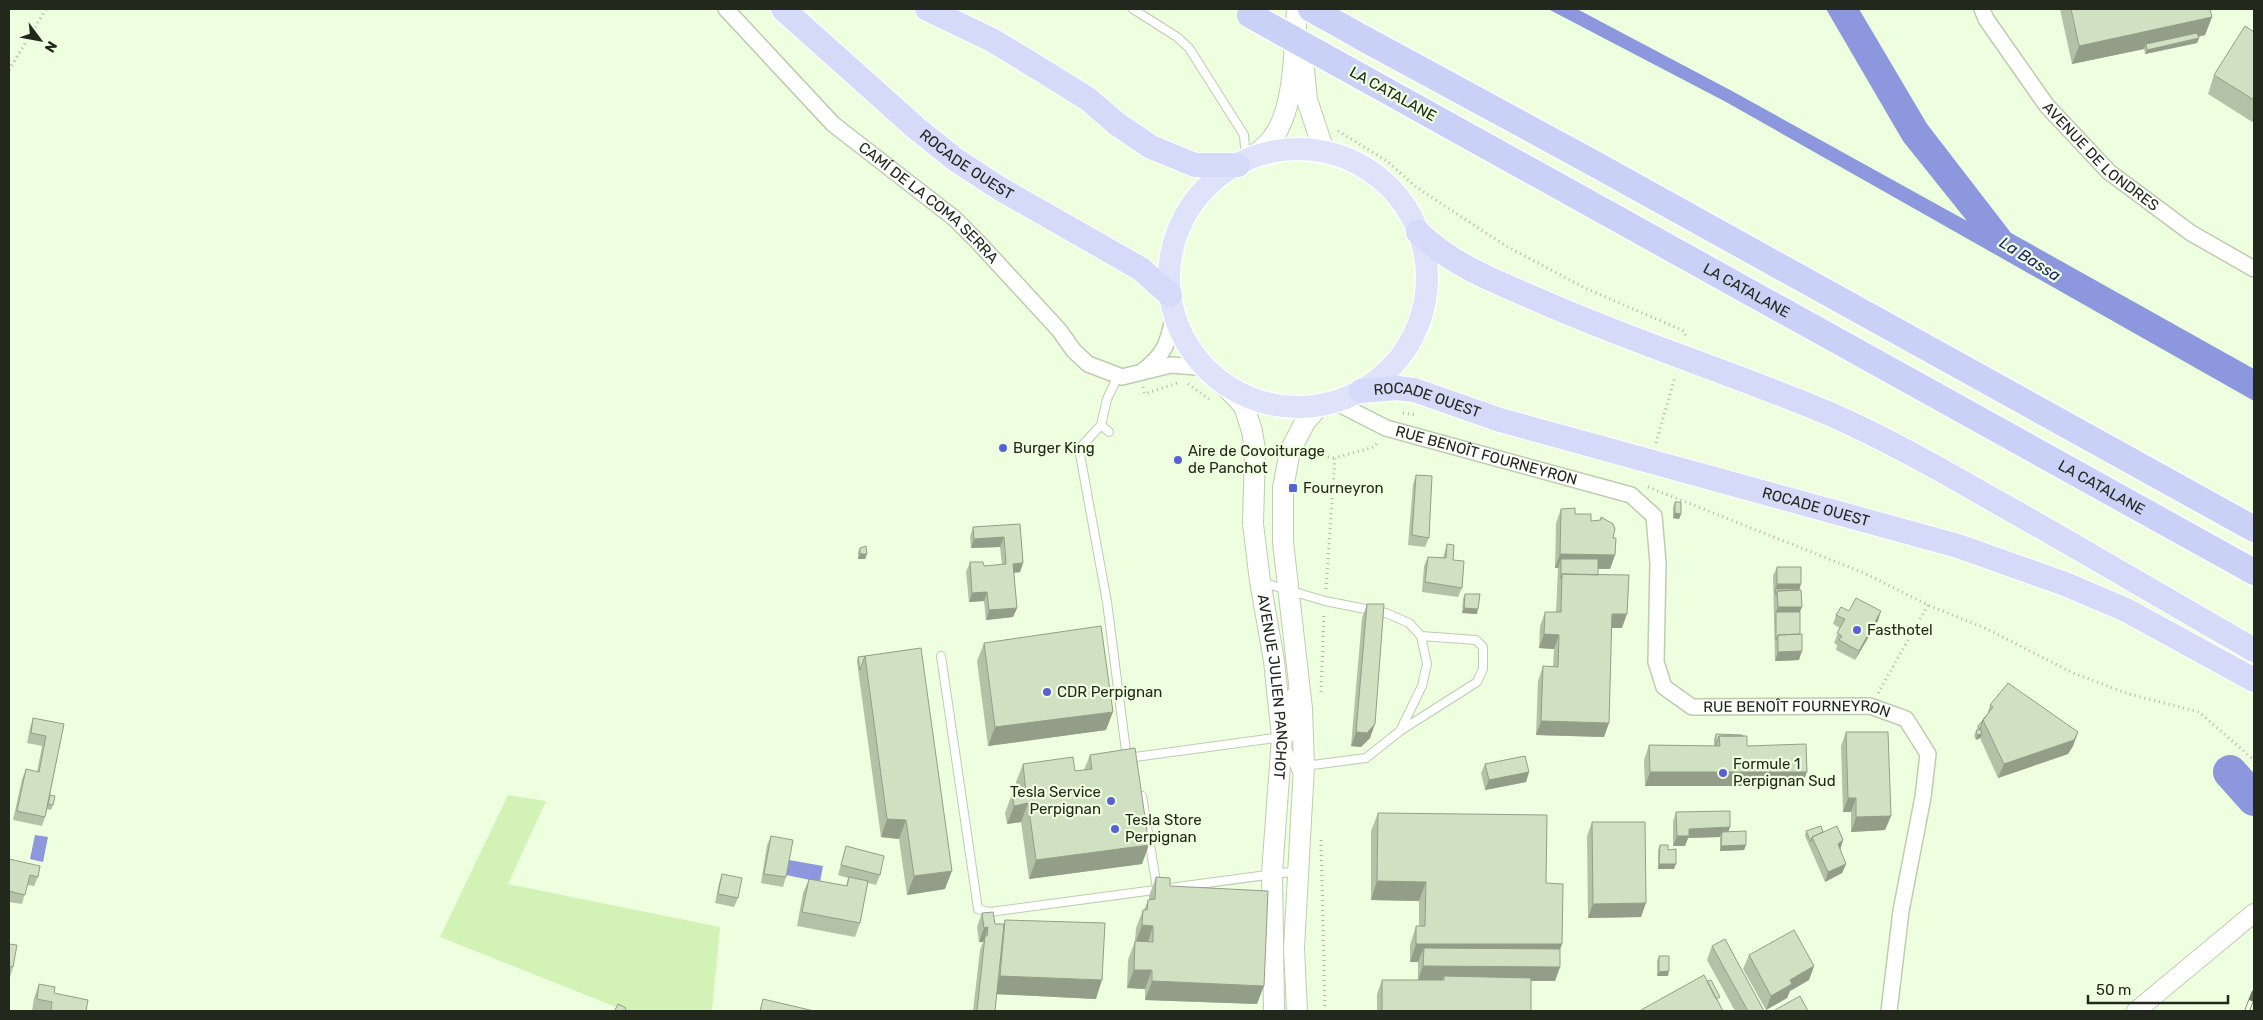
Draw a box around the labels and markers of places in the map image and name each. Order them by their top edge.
place label: Burger King [1013,439,1095,457]
marker: Burger King [997,442,1009,454]
place label: Aire de Covoiturage de Panchot [1188,442,1325,477]
marker: Aire de Covoiturage de Panchot [1172,454,1184,466]
place label: Fourneyron [1303,479,1384,497]
marker: Fourneyron [1287,482,1299,494]
place label: Fasthotel [1867,621,1933,639]
marker: Fasthotel [1851,624,1863,636]
place label: CDR Perpignan [1057,683,1162,701]
marker: CDR Perpignan [1041,686,1053,698]
place label: Formule 1 Perpignan Sud [1733,755,1836,790]
marker: Formule 1 Perpignan Sud [1717,767,1729,779]
place label: Tesla Service Perpignan [1010,783,1101,818]
marker: Tesla Service Perpignan [1105,795,1117,807]
place label: Tesla Store Perpignan [1125,811,1202,846]
marker: Tesla Store Perpignan [1109,823,1121,835]

